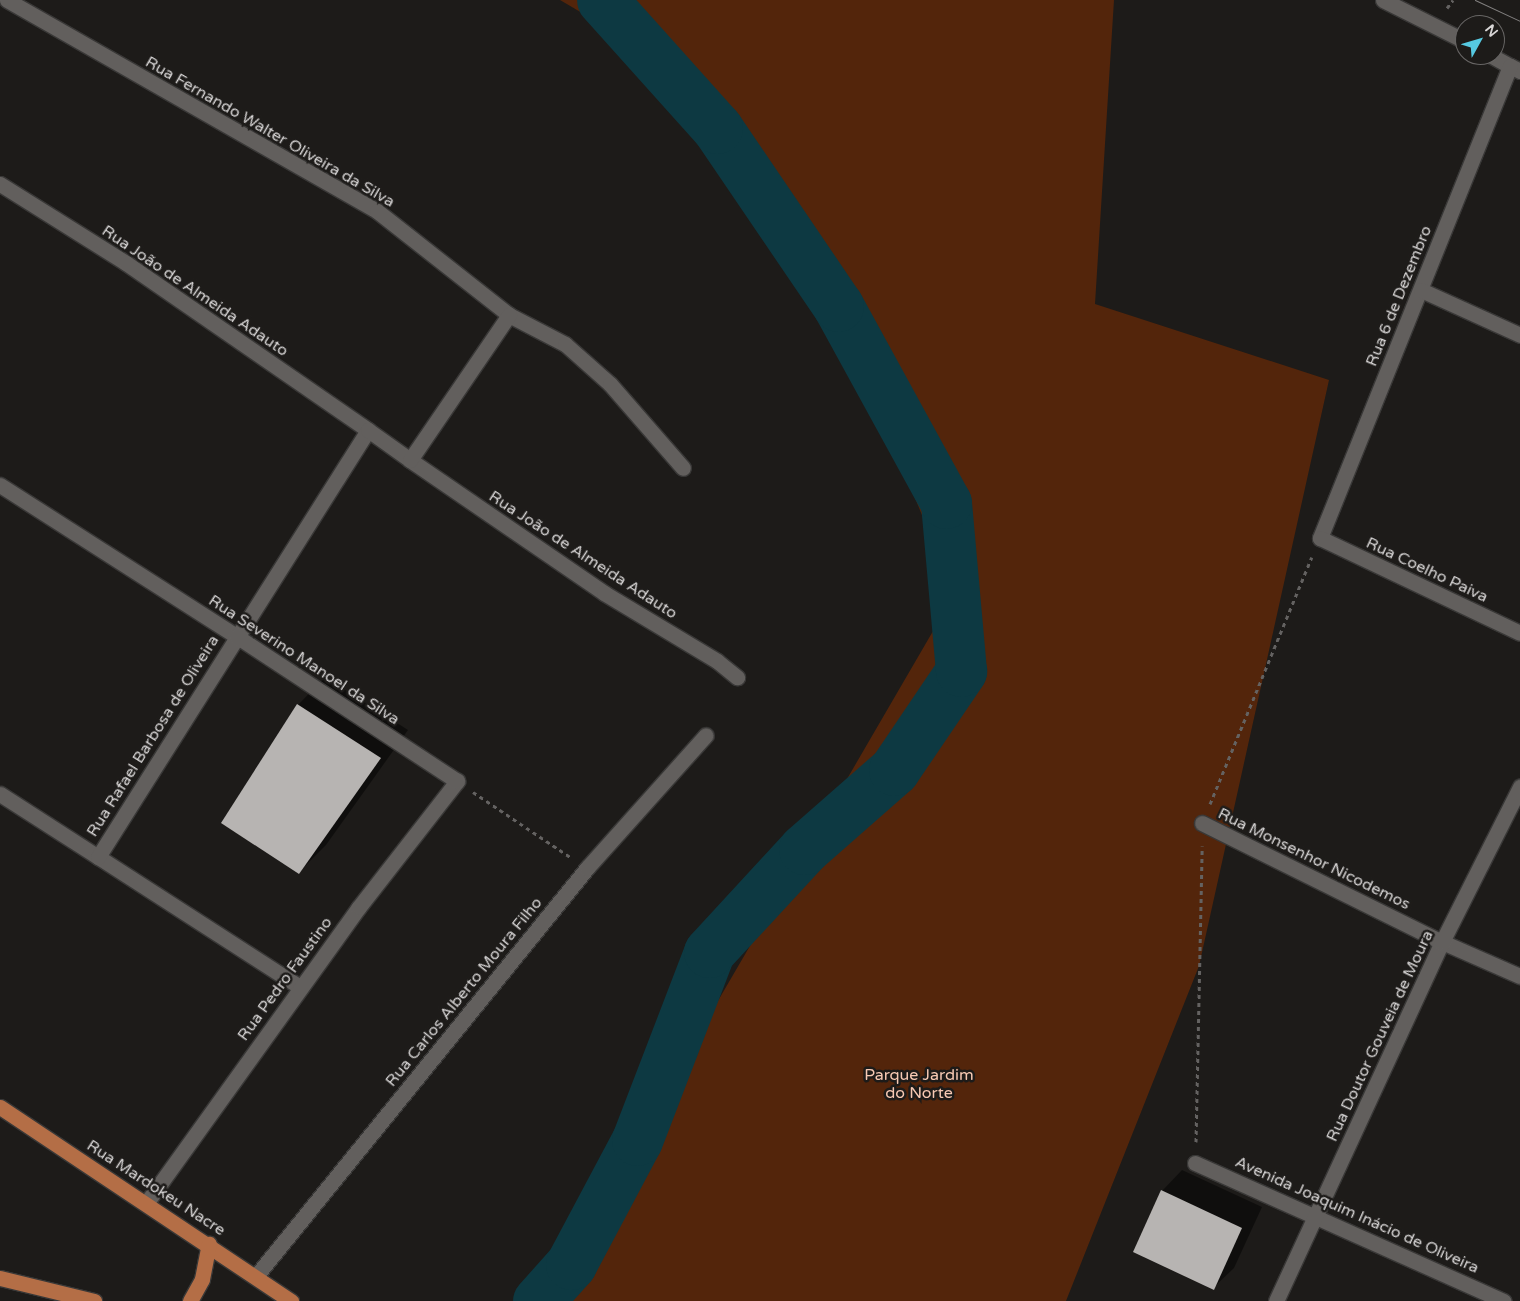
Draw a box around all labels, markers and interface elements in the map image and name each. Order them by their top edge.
north arrow [1455,15,1505,65]
text: N [1481,21,1501,41]
street label: Rua Fernando Walter Oliveira da Silva [142,53,398,211]
street label: Rua João de Almeida Adauto [98,221,292,361]
street label: Rua 6 de Dezembro [1362,223,1436,369]
street label: Rua João de Almeida Adauto [485,487,681,623]
street label: Rua Coelho Paiva [1363,533,1491,607]
street label: Rua Severino Manoel da Silva [205,591,403,729]
street label: Rua Rafael Barbosa de Oliveira [83,632,223,840]
street label: Rua Monsenhor Nicodemos [1215,804,1413,914]
street label: Rua Carlos Alberto Moura Filho [382,893,546,1091]
street label: Rua Pedro Faustino [234,913,336,1045]
street label: Rua Doutor Gouveia de Moura [1323,927,1437,1145]
park label: Parque Jardim do Norte [864,1065,974,1103]
street label: Rua Mardokeu Nacre [83,1136,229,1240]
street label: Avenida Joaquim Inácio de Oliveira [1232,1152,1482,1278]

